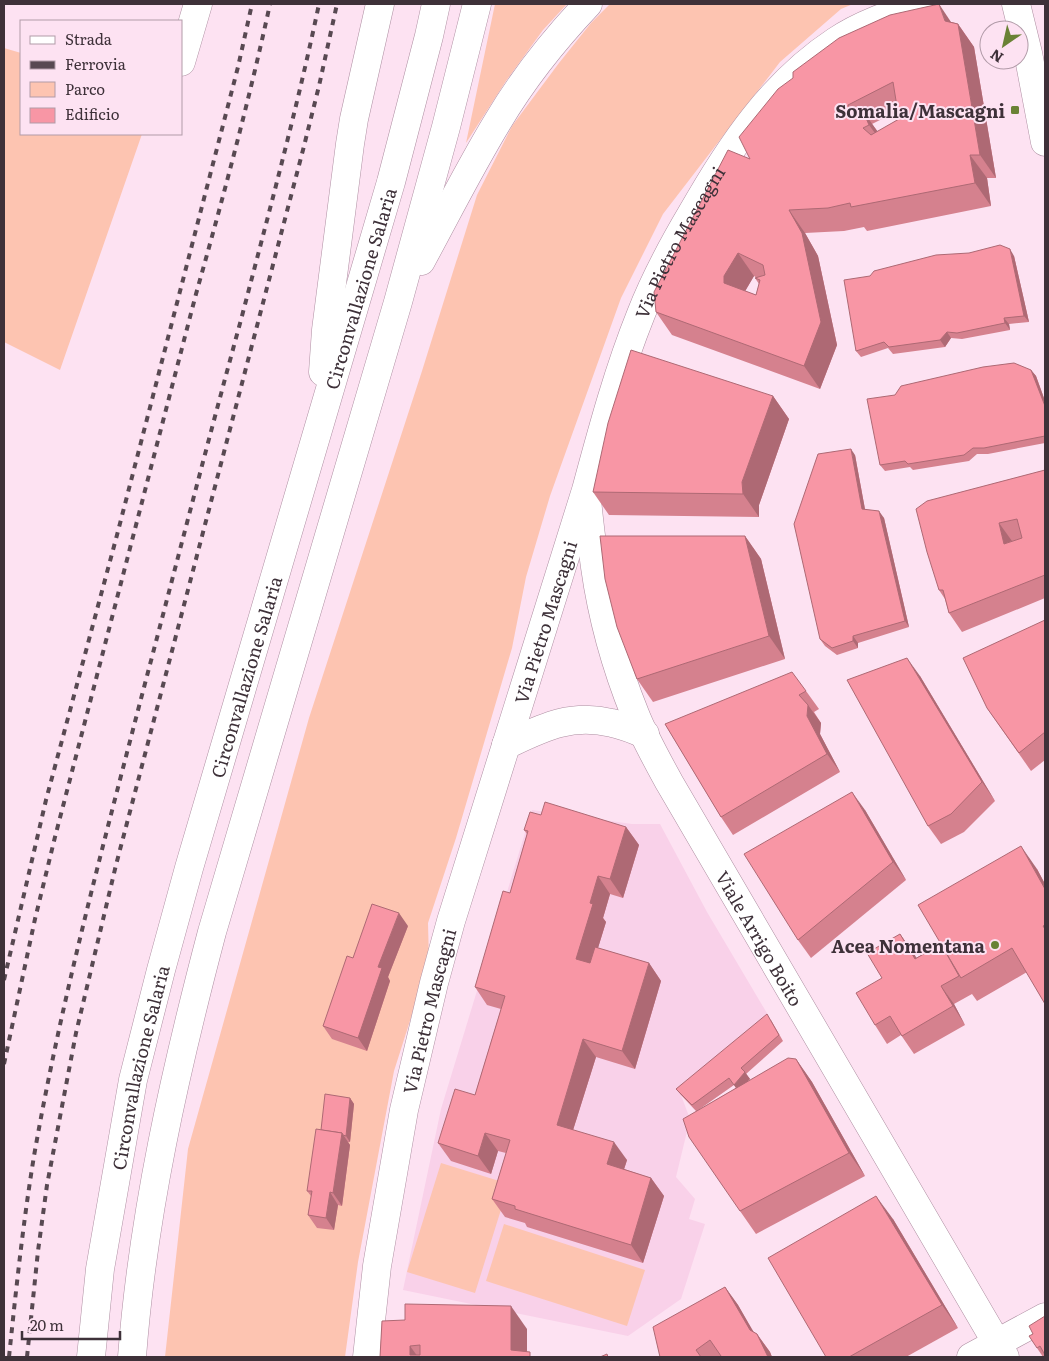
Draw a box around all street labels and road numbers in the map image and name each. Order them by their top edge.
street label: Via Pietro Mascagni [627,160,731,322]
street label: Circonvallazione Salaria [317,184,402,392]
street label: Via Pietro Mascagni [506,537,583,707]
street label: Circonvallazione Salaria [203,572,288,781]
street label: Viale Arrigo Boito [710,865,810,1011]
street label: Via Pietro Mascagni [395,925,462,1096]
street label: Circonvallazione Salaria [104,962,175,1172]

